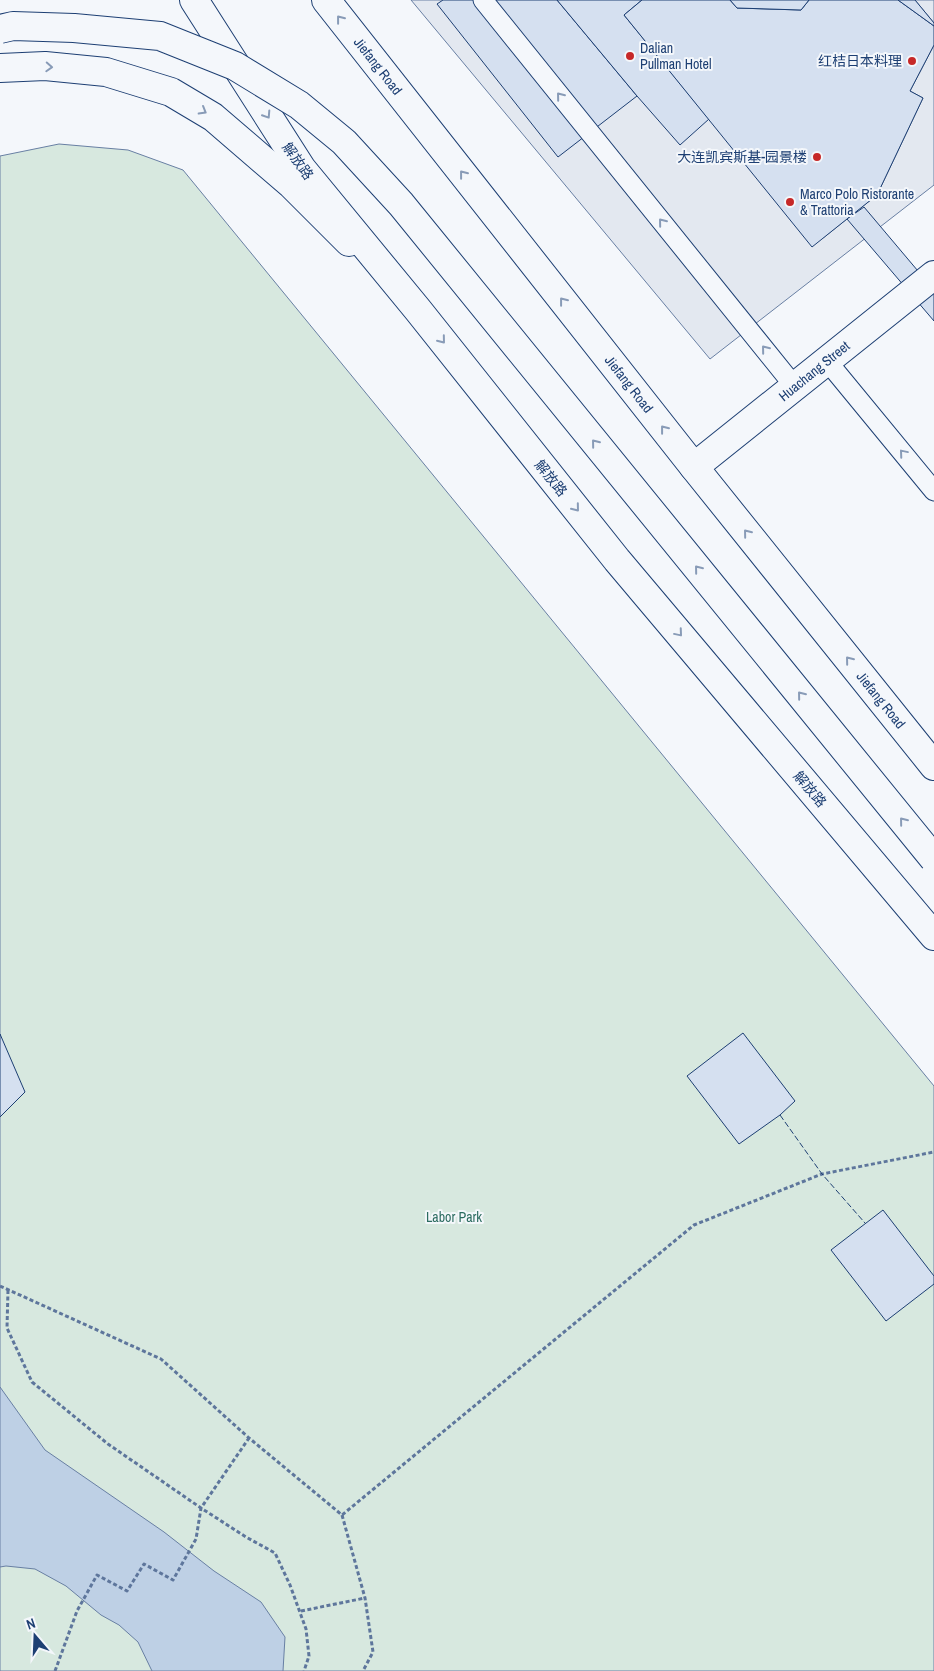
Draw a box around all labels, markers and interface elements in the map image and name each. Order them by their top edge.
one-way arrow [337,15,346,24]
street label: Jiefang Road [350,34,406,98]
place label: Dalian Pullman Hotel [640,39,711,73]
marker: Dalian Pullman Hotel [624,50,636,62]
place label: 红桔日本料理 [818,52,902,70]
marker: 红桔日本料理 [906,55,918,67]
one-way arrow [45,61,53,72]
one-way arrow [558,93,566,102]
one-way arrow [197,104,206,114]
one-way arrow [261,109,270,118]
street label: 解放路 [279,139,317,183]
place label: 大连凯宾斯基-园景楼 [677,148,807,166]
marker: 大连凯宾斯基-园景楼 [811,151,823,163]
one-way arrow [459,170,468,179]
place label: Marco Polo Ristorante & Trattoria [800,185,914,219]
marker: Marco Polo Ristorante & Trattoria [784,196,796,208]
one-way arrow [659,219,668,228]
one-way arrow [561,298,569,307]
one-way arrow [436,334,444,343]
street label: Huachang Street [775,337,853,405]
one-way arrow [761,345,770,354]
street label: Jiefang Road [601,352,657,416]
one-way arrow [661,425,670,434]
one-way arrow [593,440,601,449]
one-way arrow [900,450,908,459]
street label: 解放路 [531,456,571,500]
one-way arrow [570,502,578,511]
one-way arrow [745,530,753,539]
one-way arrow [695,566,704,575]
one-way arrow [673,628,682,637]
one-way arrow [846,657,854,666]
street label: Jiefang Road [853,668,909,732]
one-way arrow [798,692,806,701]
street label: 解放路 [790,767,830,811]
one-way arrow [901,818,909,827]
park label: Labor Park [426,1208,482,1226]
north arrow [10,1611,60,1661]
text: N [24,1614,38,1634]

